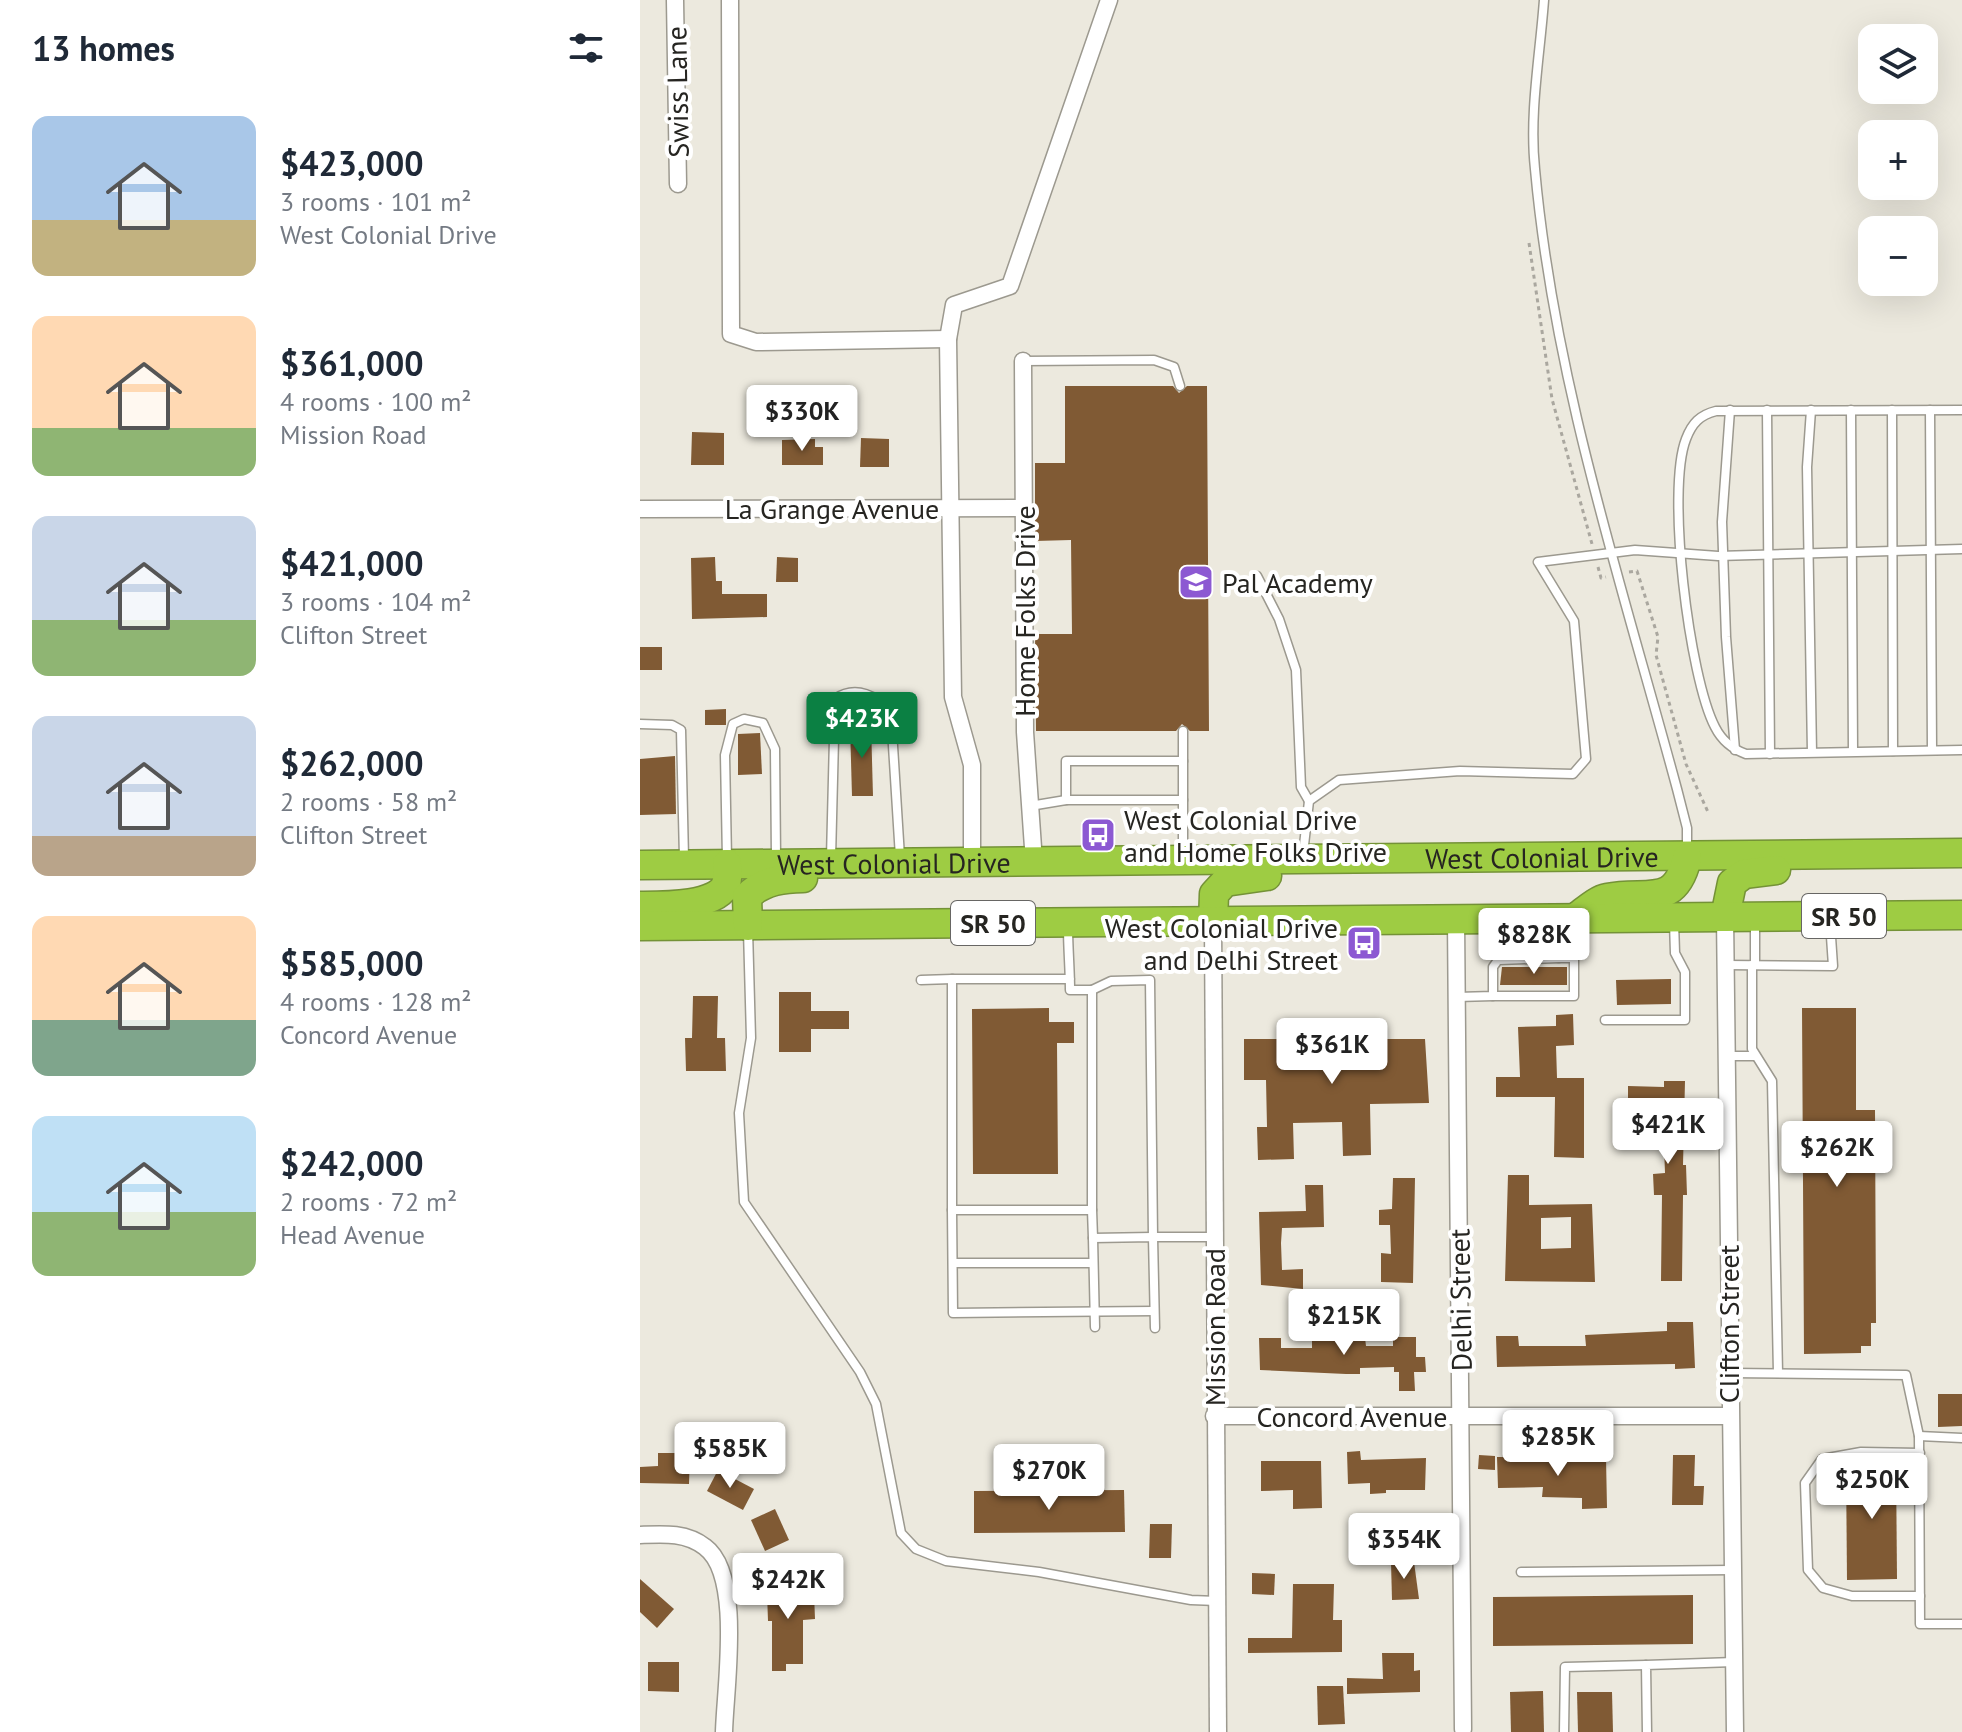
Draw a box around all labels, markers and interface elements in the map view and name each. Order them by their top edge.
map controls [1858,24,1938,296]
button: layers [1858,24,1938,104]
text: 13 homes [32,26,175,70]
icon: filters [564,26,608,70]
street label: Swiss Lane [657,26,697,158]
button: + [1858,120,1938,200]
text: $423,000 [280,141,424,185]
icon: home [96,148,192,244]
text: 3 rooms · 101 m² [280,185,472,218]
button: − [1858,216,1938,296]
text: West Colonial Drive [280,218,497,251]
text: $361,000 [280,341,424,385]
icon: home [96,348,192,444]
text: 4 rooms · 100 m² [280,385,472,418]
pin: $330K [746,385,858,453]
text: $330K [764,394,840,427]
text: Mission Road [280,418,427,451]
street label: La Grange Avenue [725,490,939,527]
street label: Home Folks Drive [1006,505,1043,717]
text: $421,000 [280,541,424,585]
icon: home [96,548,192,644]
school or university icon: Pal Academy [1177,563,1215,601]
place label: Pal Academy [1222,564,1373,601]
text: 3 rooms · 104 m² [280,585,472,618]
text: Clifton Street [280,618,427,651]
pin: $423K [806,692,918,760]
text: $423K [824,701,900,734]
text: $262,000 [280,741,424,785]
icon: home [96,748,192,844]
text: 2 rooms · 58 m² [280,785,457,818]
place label: West Colonial Drive and Home Folks Drive [1124,801,1387,870]
bus stop icon: West Colonial Drive and Home Folks Drive [1079,816,1117,854]
text: Clifton Street [280,818,427,851]
street label: West Colonial Drive [1425,837,1659,876]
street label: West Colonial Drive [777,843,1011,882]
road number: SR 50 [1802,894,1886,938]
road number: SR 50 [951,901,1035,945]
pin: $828K [1478,908,1590,976]
place label: West Colonial Drive and Delhi Street [1105,909,1339,978]
text: $828K [1496,917,1572,950]
bus stop icon: West Colonial Drive and Delhi Street [1345,924,1383,962]
text: $585,000 [280,941,424,985]
icon: home [96,948,192,1044]
text: 4 rooms · 128 m² [280,985,472,1018]
text: Concord Avenue [280,1018,457,1051]
pin: $361K [1276,1018,1388,1086]
text: $361K [1294,1027,1370,1060]
pin: $421K [1612,1098,1724,1166]
text: $421K [1630,1107,1706,1140]
pin: $262K [1781,1121,1893,1189]
text: $262K [1799,1130,1875,1163]
text: $242,000 [280,1141,424,1185]
icon: home [96,1148,192,1244]
text: 2 rooms · 72 m² [280,1185,457,1218]
text: Head Avenue [280,1218,425,1251]
street label: Delhi Street [1440,1228,1480,1372]
street label: Clifton Street [1710,1244,1747,1403]
street label: Mission Road [1196,1248,1233,1406]
pin: $215K [1288,1289,1400,1357]
text: $215K [1306,1298,1382,1331]
street label: Concord Avenue [1257,1398,1447,1435]
pin: $285K [1502,1410,1614,1478]
text: $285K [1520,1419,1596,1452]
pin: $585K [674,1422,786,1490]
text: $585K [692,1431,768,1464]
pin: $270K [993,1444,1105,1512]
text: $270K [1011,1453,1087,1486]
pin: $250K [1816,1453,1928,1521]
text: $250K [1834,1462,1910,1495]
pin: $354K [1348,1513,1460,1581]
text: $354K [1366,1522,1442,1555]
pin: $242K [732,1553,844,1621]
text: $242K [750,1562,826,1595]

